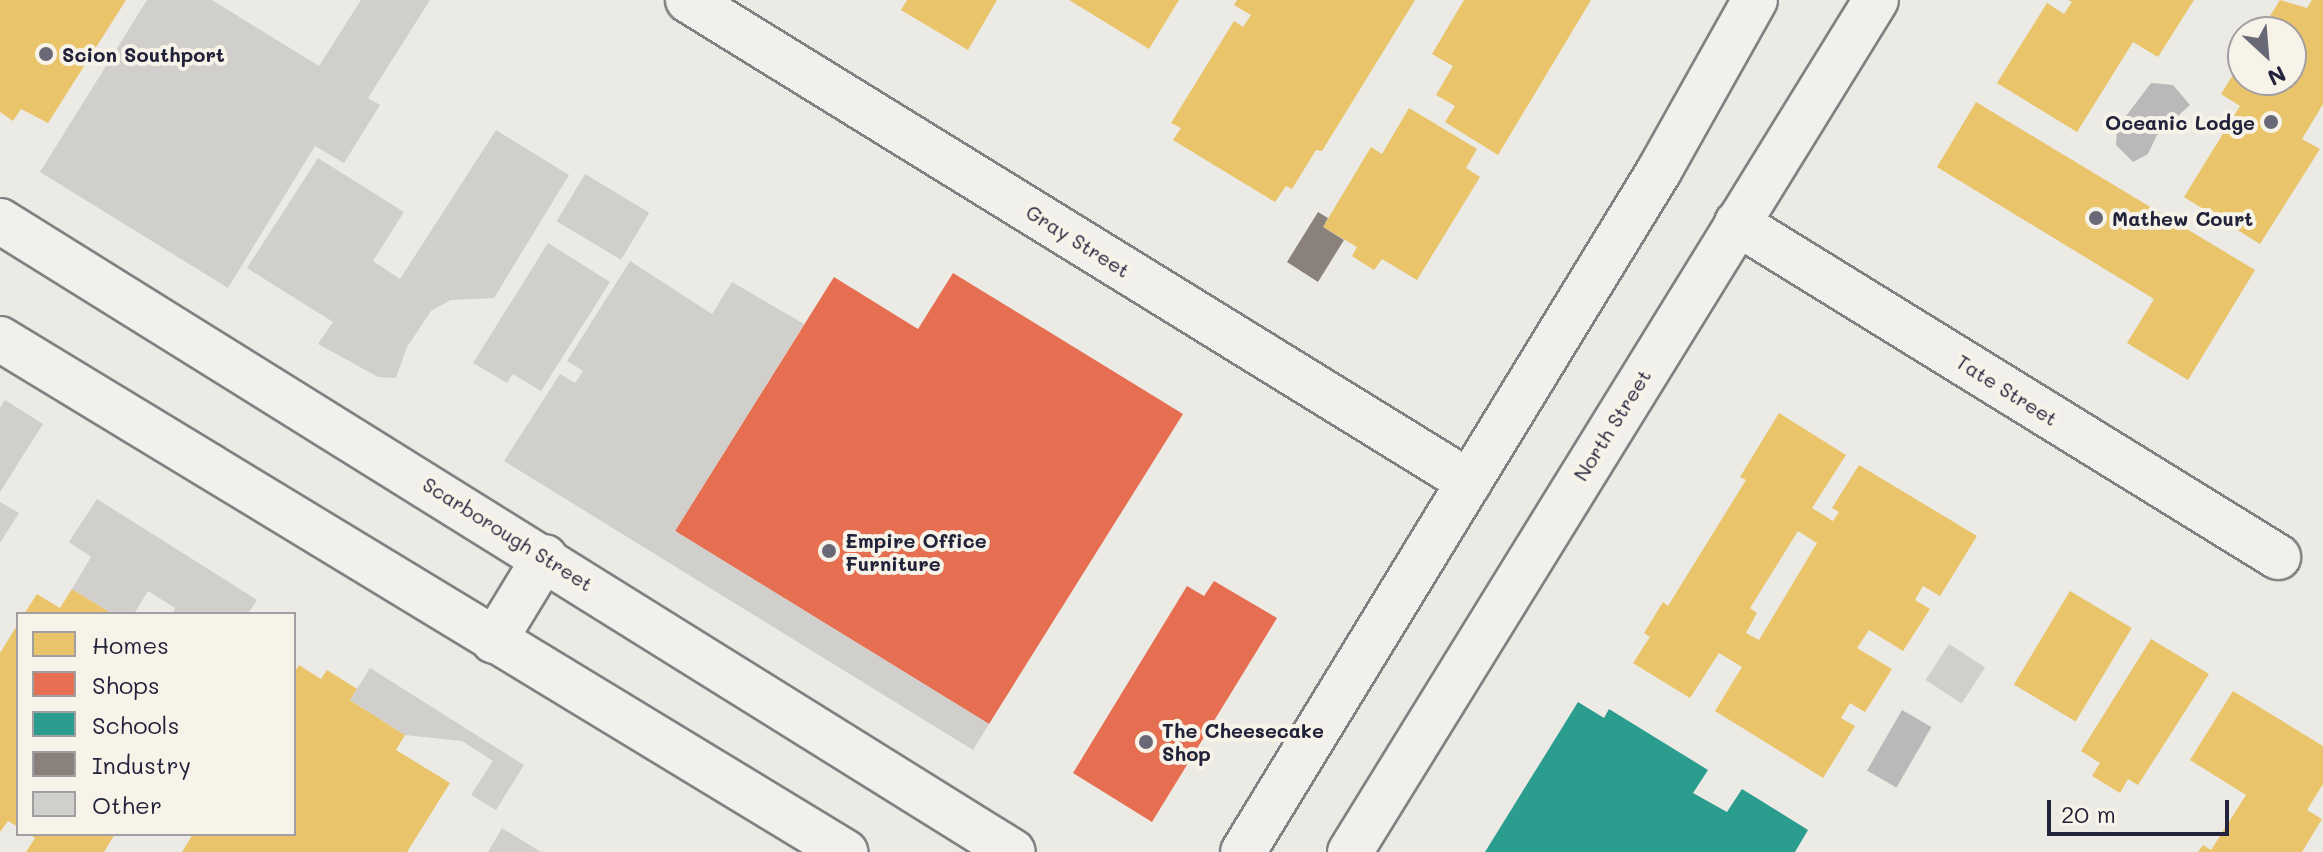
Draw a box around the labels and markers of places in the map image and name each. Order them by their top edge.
place label: Scion Southport [62,42,225,66]
marker: Scion Southport [37,45,55,63]
place label: Oceanic Lodge [2105,110,2255,134]
marker: Oceanic Lodge [2262,113,2280,131]
place label: Mathew Court [2112,206,2253,230]
marker: Mathew Court [2087,209,2105,227]
place label: Empire Office Furniture [845,528,987,575]
marker: Empire Office Furniture [820,542,838,560]
place label: The Cheesecake Shop [1162,718,1324,765]
marker: The Cheesecake Shop [1137,733,1155,751]

